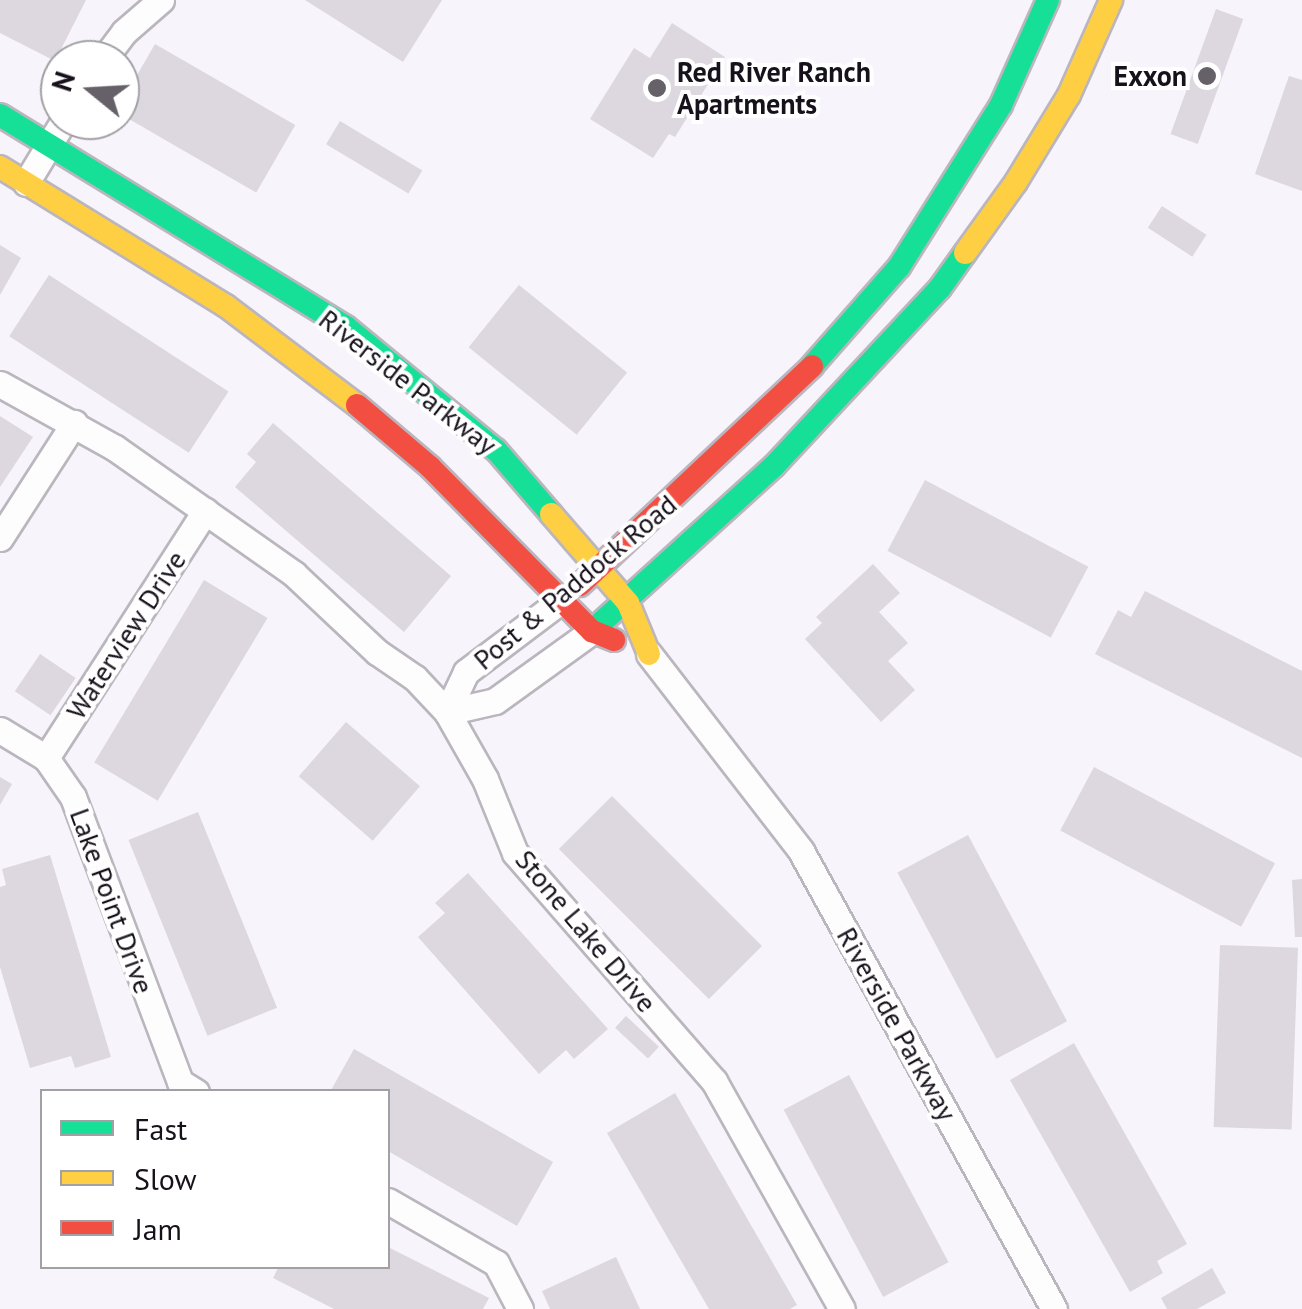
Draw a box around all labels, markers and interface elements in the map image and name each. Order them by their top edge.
north arrow [40,40,140,140]
place label: Red River Ranch Apartments [677,55,871,121]
place label: Exxon [1114,59,1187,93]
marker: Exxon [1196,65,1218,87]
text: N [42,67,83,96]
marker: Red River Ranch Apartments [646,77,668,99]
street label: Riverside Parkway [312,302,504,462]
street label: Post & Paddock Road [466,487,684,677]
street label: Waterview Drive [59,544,193,726]
street label: Lake Point Drive [63,804,161,998]
street label: Stone Lake Drive [508,843,664,1019]
street label: Riverside Parkway [830,921,964,1127]
legend [40,1089,390,1269]
text: Fast [134,1109,187,1148]
text: Slow [134,1159,197,1198]
text: Jam [134,1209,182,1248]

